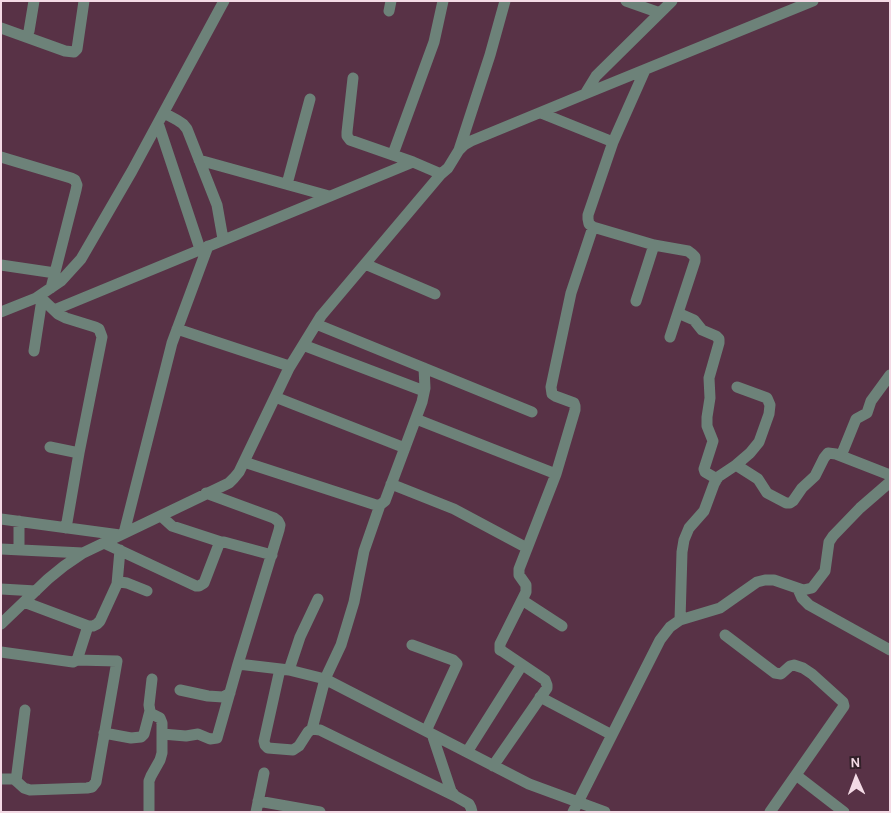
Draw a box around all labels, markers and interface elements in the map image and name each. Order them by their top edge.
north arrow [831,753,881,803]
text: N [850,754,861,771]

